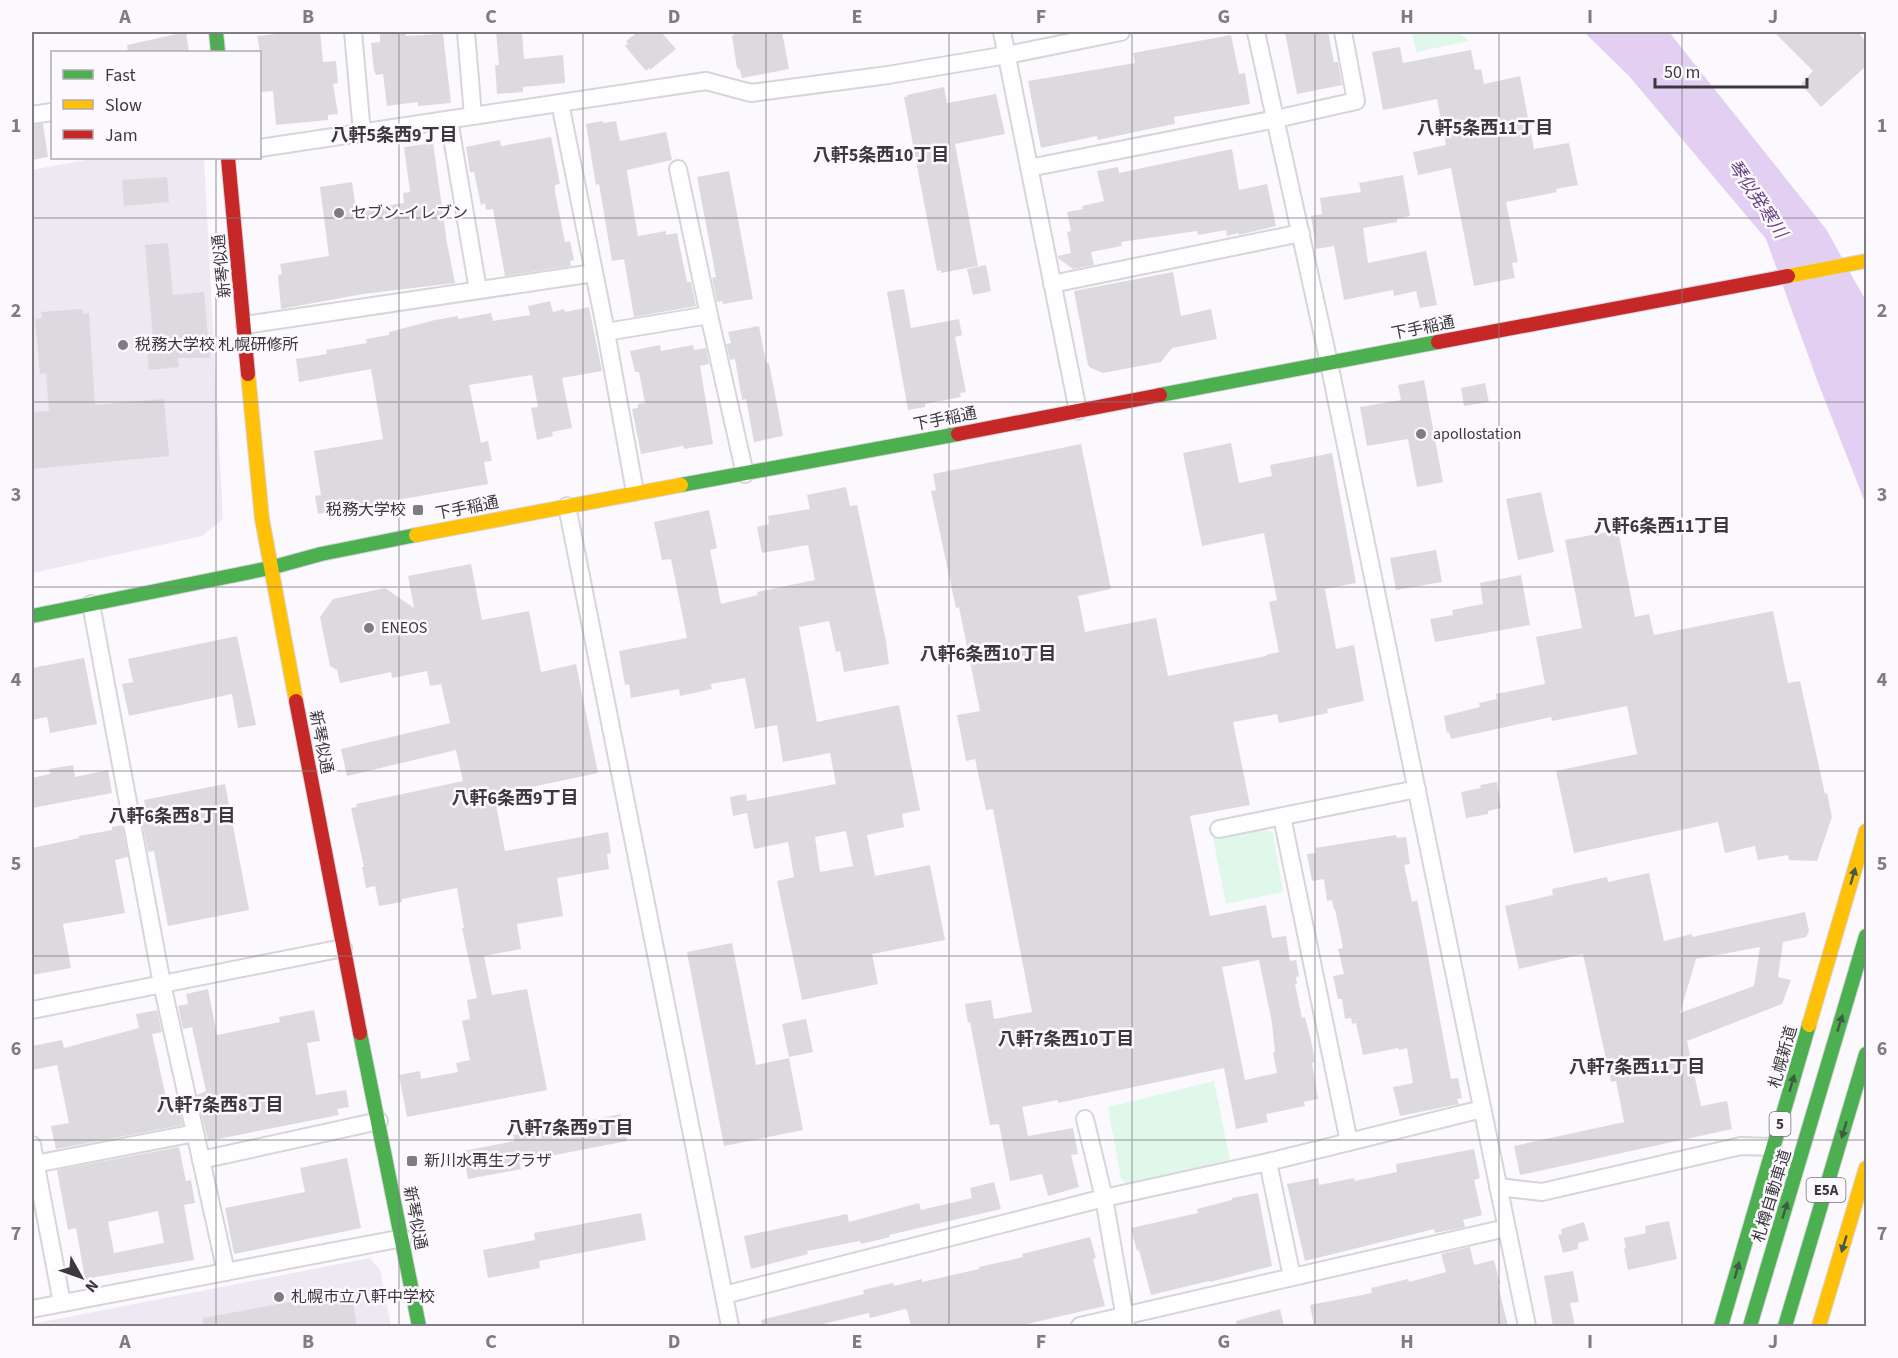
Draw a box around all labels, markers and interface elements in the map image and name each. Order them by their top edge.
text: A [118,3,131,31]
text: B [302,3,314,31]
text: C [485,3,497,31]
text: D [668,3,680,31]
text: E [852,3,862,31]
text: F [1036,3,1046,31]
text: G [1218,3,1230,31]
text: H [1400,3,1414,31]
text: I [1587,3,1593,31]
text: J [1768,3,1778,31]
legend [51,51,261,159]
scale bar [1655,51,1806,89]
text: 50 m [1664,60,1700,85]
text: Fast [105,63,136,88]
text: Slow [105,93,142,118]
text: 1 [11,112,21,140]
text: 1 [1877,112,1887,140]
district label: 八軒5条西11丁目 [1417,116,1553,141]
text: Jam [105,123,138,148]
district label: 八軒5条西9丁目 [330,123,458,148]
district label: 八軒5条西10丁目 [813,143,949,168]
water label: 琴似発寒川 [1721,155,1794,245]
place label: セブン-イレブン [351,202,468,224]
marker: セブン-イレブン [332,206,346,220]
street label: 新琴似通 [208,233,236,299]
text: 2 [11,297,21,325]
text: 2 [1877,297,1887,325]
street label: 下手稲通 [1389,311,1457,345]
place label: 税務大学校 札幌研修所 [135,334,298,356]
marker: 税務大学校 札幌研修所 [116,338,130,352]
street label: 下手稲通 [911,402,979,436]
place label: apollostation [1433,423,1521,445]
marker: apollostation [1414,427,1428,441]
text: 3 [11,481,21,509]
text: 3 [1877,481,1887,509]
street label: 下手稲通 [433,491,501,525]
place label: 税務大学校 [326,499,406,521]
marker: 税務大学校 [411,503,425,517]
district label: 八軒6条西11丁目 [1594,514,1730,539]
place label: ENEOS [381,617,427,639]
marker: ENEOS [362,621,376,635]
district label: 八軒6条西10丁目 [920,642,1056,667]
text: 4 [11,666,22,694]
text: 4 [1877,666,1888,694]
street label: 新琴似通 [304,708,338,776]
district label: 八軒6条西9丁目 [451,786,579,811]
district label: 八軒6条西8丁目 [108,804,236,829]
text: 5 [11,850,21,878]
text: 5 [1877,850,1887,878]
one-way arrow [1849,867,1858,885]
one-way arrow [1836,1014,1846,1032]
street label: 札幌新道 [1764,1023,1802,1091]
district label: 八軒7条西10丁目 [998,1027,1134,1052]
text: 6 [11,1035,21,1063]
text: 6 [1877,1035,1887,1063]
district label: 八軒7条西11丁目 [1569,1055,1705,1080]
one-way arrow [1788,1074,1797,1092]
district label: 八軒7条西8丁目 [156,1093,284,1118]
road number: 5 [1770,1112,1790,1136]
district label: 八軒7条西9丁目 [506,1116,634,1141]
one-way arrow [1839,1121,1848,1139]
street label: 札樽自動車道 [1747,1147,1797,1245]
place label: 新川水再生プラザ [424,1150,552,1172]
marker: 新川水再生プラザ [405,1154,419,1168]
road number: E5A [1806,1178,1846,1202]
street label: 新琴似通 [398,1184,432,1252]
one-way arrow [1781,1201,1790,1219]
text: 7 [11,1220,21,1248]
text: 7 [1877,1220,1887,1248]
one-way arrow [1839,1235,1848,1253]
north arrow [51,1247,111,1307]
one-way arrow [1733,1261,1742,1279]
text: N [80,1275,104,1297]
place label: 札幌市立八軒中学校 [291,1286,435,1308]
marker: 札幌市立八軒中学校 [272,1290,286,1304]
text: A [118,1328,131,1356]
text: B [302,1328,314,1356]
text: C [485,1328,497,1356]
text: D [668,1328,680,1356]
text: E [852,1328,862,1356]
text: F [1036,1328,1046,1356]
text: G [1218,1328,1230,1356]
text: H [1400,1328,1414,1356]
text: I [1587,1328,1593,1356]
text: J [1768,1328,1778,1356]

